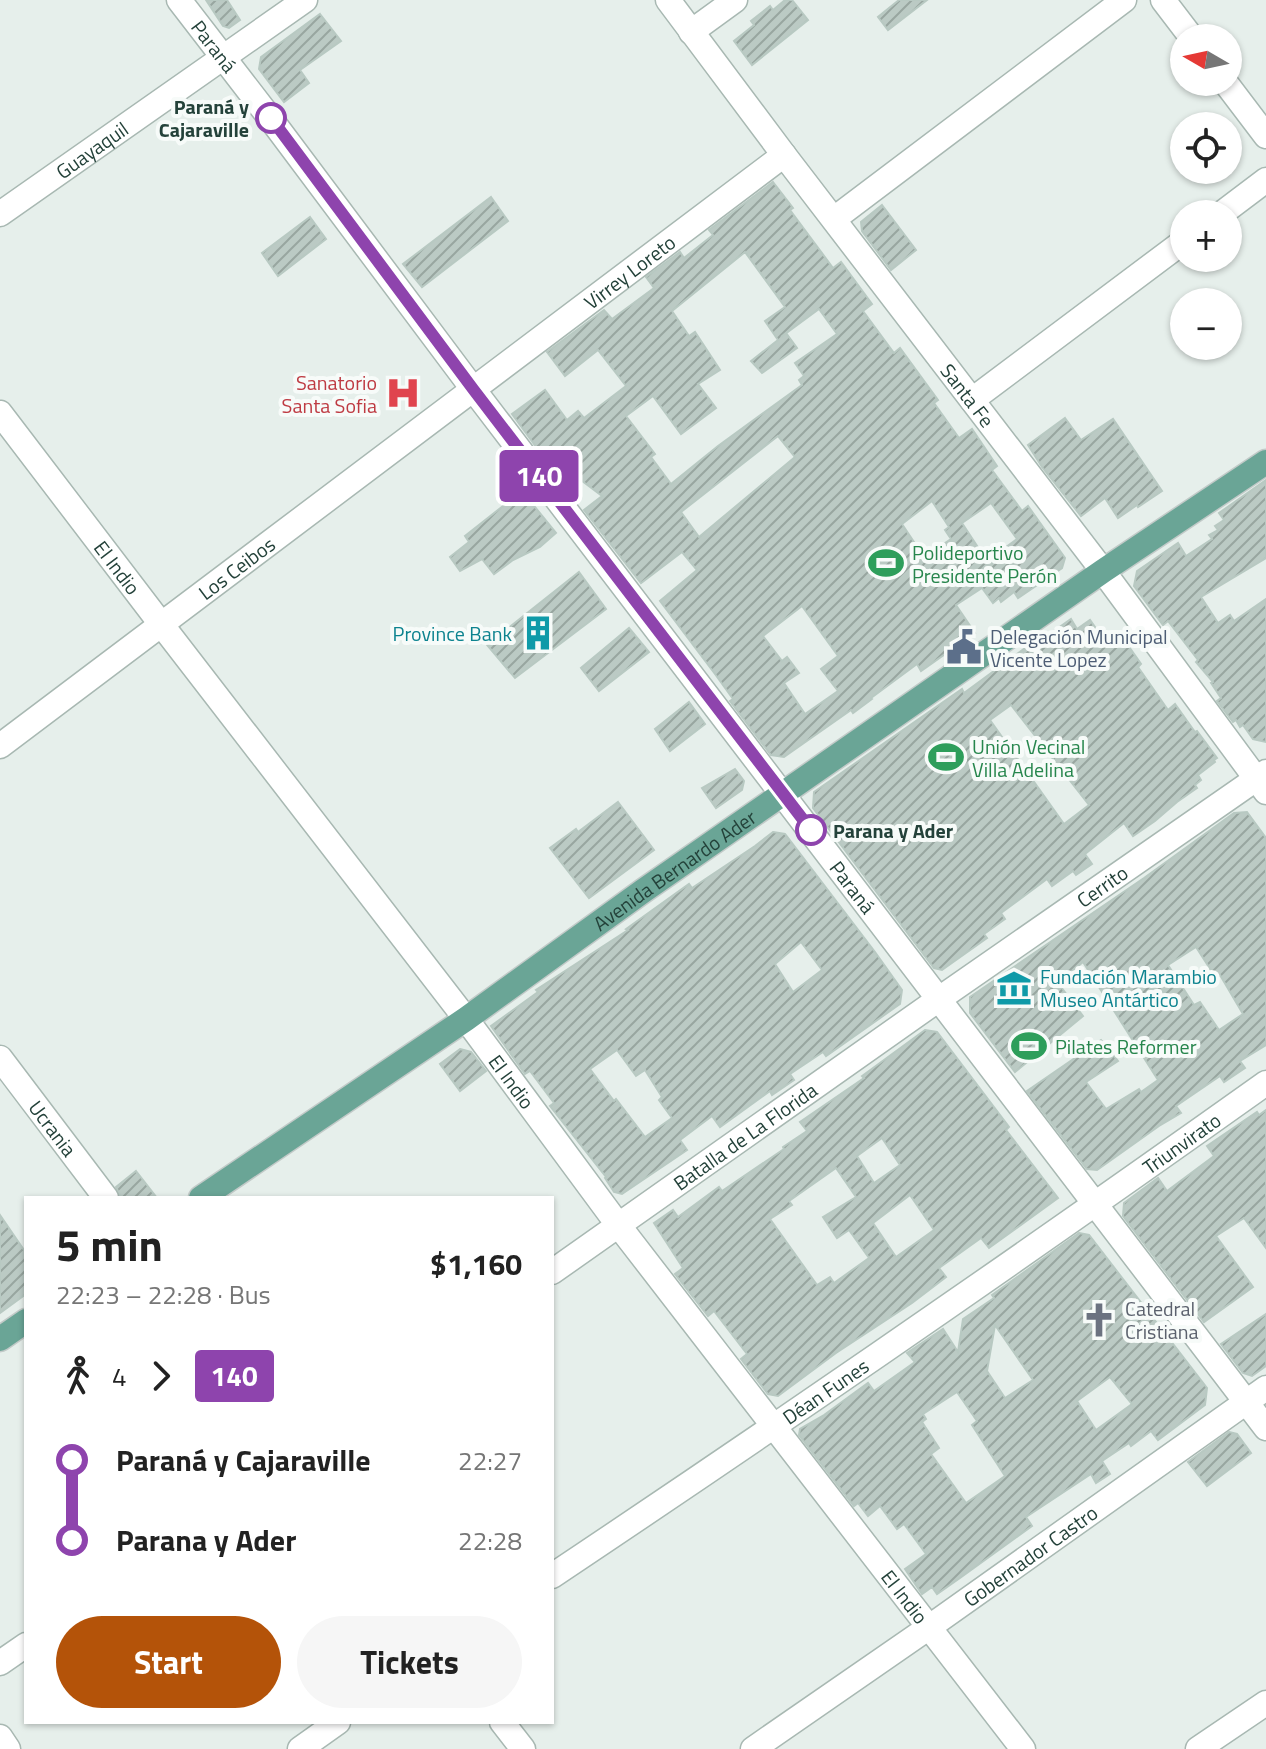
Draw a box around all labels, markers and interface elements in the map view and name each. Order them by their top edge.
street label: Paraná [184,13,245,79]
north arrow [1170,24,1242,96]
map controls [1170,24,1242,360]
place label: Paraná y Cajaraville [159,91,249,145]
marker: Paraná y Cajaraville [256,103,286,133]
button: locate [1170,112,1242,184]
street label: Guayaquil [49,113,134,186]
button: + [1170,200,1242,272]
street label: Virrey Loreto [577,227,682,317]
button: − [1170,288,1242,360]
street label: Santa Fe [933,356,1003,433]
place label: Sanatorio Santa Sofia [282,367,377,421]
hospital icon: Sanatorio Santa Sofia [384,374,422,412]
line badge: 140 [493,450,585,502]
text: 140 [515,454,563,497]
street label: Los Ceibos [191,529,281,607]
street label: El Indio [87,533,149,601]
place label: Polideportivo Presidente Perón [912,537,1057,591]
sports icon: Polideportivo Presidente Perón [867,544,905,582]
building icon: Province Bank [519,614,557,652]
place label: Province Bank [393,618,512,649]
place label: Delegación Municipal Vicente Lopez [990,621,1168,675]
public building icon: Delegación Municipal Vicente Lopez [945,628,983,666]
place label: Unión Vecinal Villa Adelina [972,731,1085,785]
sports icon: Unión Vecinal Villa Adelina [927,738,965,776]
street label: Avenida Bernardo Ader [586,802,762,938]
marker: Parana y Ader [796,815,826,845]
place label: Parana y Ader [833,815,954,846]
street label: Paraná [823,854,883,920]
street label: Cerrito [1070,857,1134,915]
place label: Fundación Marambio Museo Antártico [1040,961,1217,1015]
museum icon: Fundación Marambio Museo Antártico [995,969,1033,1007]
sports icon: Pilates Reformer [1010,1027,1048,1065]
place label: Pilates Reformer [1055,1031,1197,1062]
street label: El Indio [481,1047,543,1115]
street label: Batalla de La Florida [666,1074,823,1198]
street label: Ucrania [22,1093,85,1163]
street label: Triunvirato [1136,1104,1227,1182]
text: 5 min [56,1211,163,1278]
text: $1,160 [430,1241,522,1287]
text: 22:23 – 22:28 · Bus [56,1275,271,1314]
place label: Catedral Cristiana [1125,1293,1199,1347]
church icon: Catedral Cristiana [1080,1301,1118,1339]
street label: Déan Funes [776,1350,875,1432]
icon: walk [56,1354,100,1398]
icon: forward [139,1354,183,1398]
text: 140 [211,1354,258,1397]
text: 4 [112,1357,127,1396]
text: Paraná y Cajaraville [116,1437,371,1483]
text: 22:27 [458,1441,522,1480]
street label: Gobernador Castro [957,1497,1104,1614]
text: Parana y Ader [116,1517,296,1563]
text: 22:28 [458,1521,522,1560]
street label: El Indio [874,1563,936,1630]
button: Start [56,1616,281,1708]
button: Tickets [297,1616,522,1708]

